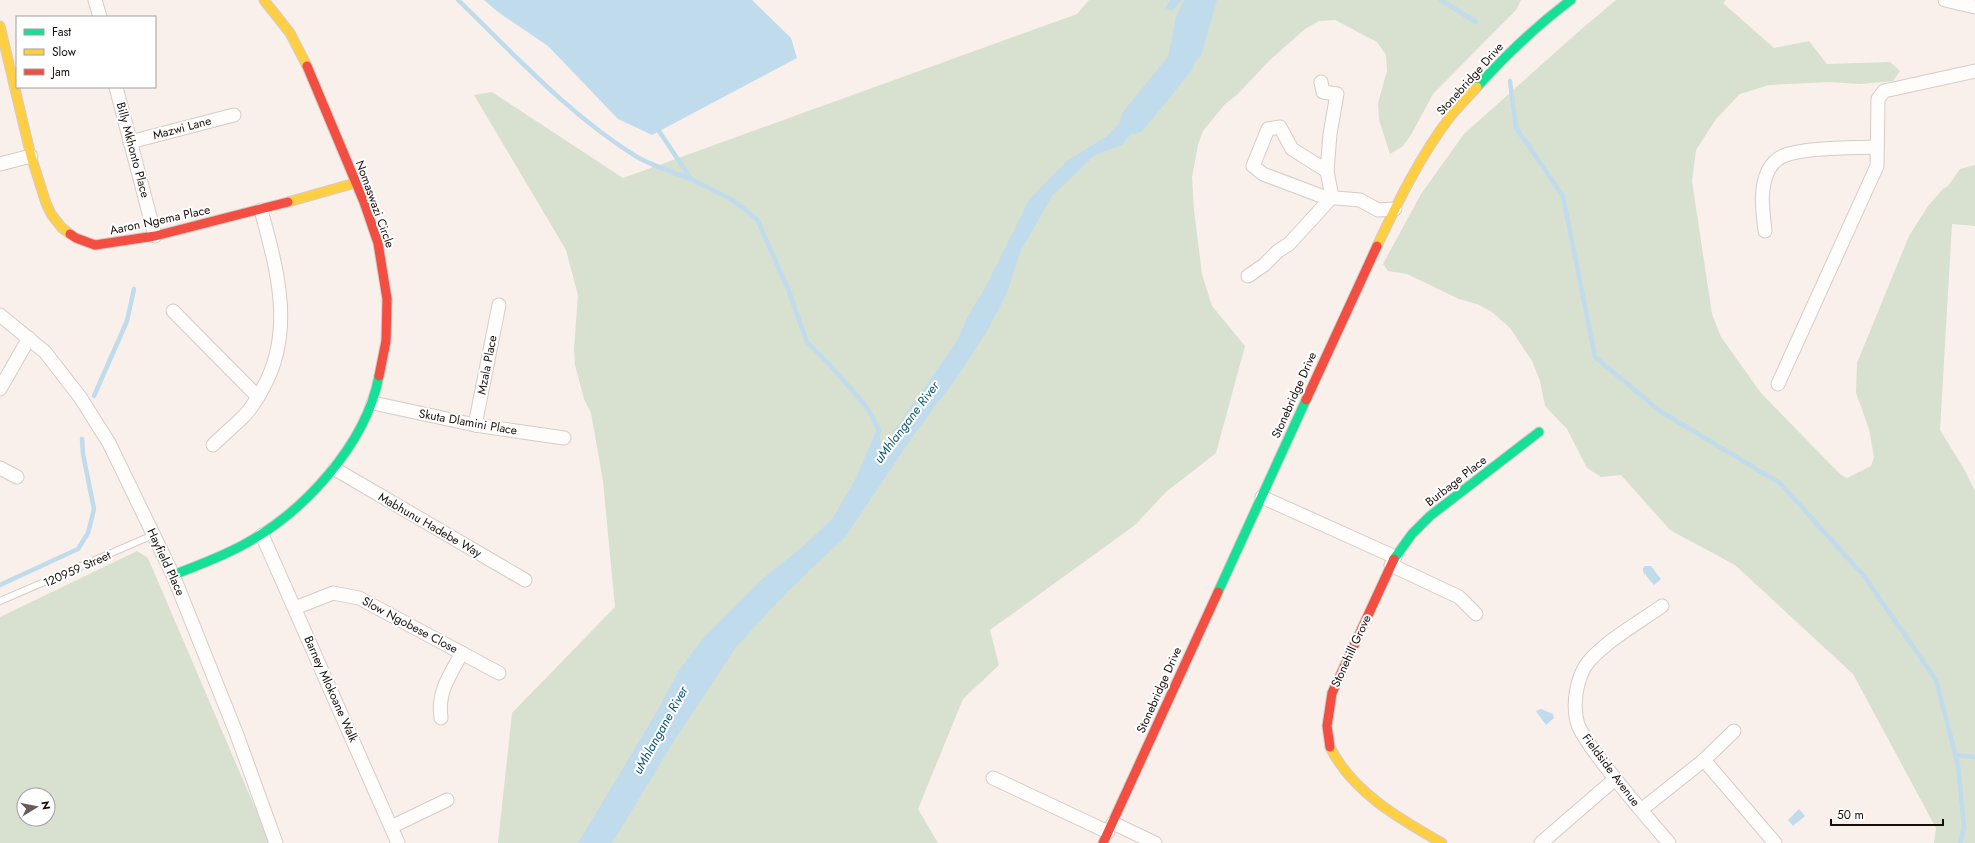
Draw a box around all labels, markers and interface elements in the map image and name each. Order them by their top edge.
legend [16,16,156,88]
text: Fast [52,23,71,41]
street label: Stonebridge Drive [1432,39,1508,119]
text: Slow [52,43,77,61]
text: Jam [50,63,70,81]
street label: Billy Mkhonto Place [112,100,154,200]
street label: Mazwi Lane [151,112,213,144]
street label: Nomaswazi Circle [351,158,399,250]
street label: Aaron Ngema Place [108,201,212,239]
street label: Mzala Place [472,334,502,396]
street label: Stonebridge Drive [1267,349,1321,441]
water label: uMhlangane River [869,377,944,467]
street label: Skuta Dlamini Place [417,404,519,440]
street label: Burbage Place [1422,451,1490,511]
street label: Mabhunu Hadebe Way [375,488,486,562]
street label: Hayfield Place [143,525,189,599]
street label: 120959 Street [40,546,114,592]
street label: Slow Ngobese Close [359,592,461,658]
street label: Stonehill Grove [1326,612,1376,690]
street label: Barney Mlokoane Walk [299,633,363,746]
street label: Stonebridge Drive [1132,644,1186,736]
water label: uMhlangane River [628,682,693,778]
street label: Fieldside Avenue [1578,730,1644,810]
north arrow [16,787,56,827]
text: N [37,800,54,811]
scale bar [1831,801,1943,827]
text: 50 m [1837,806,1864,824]

